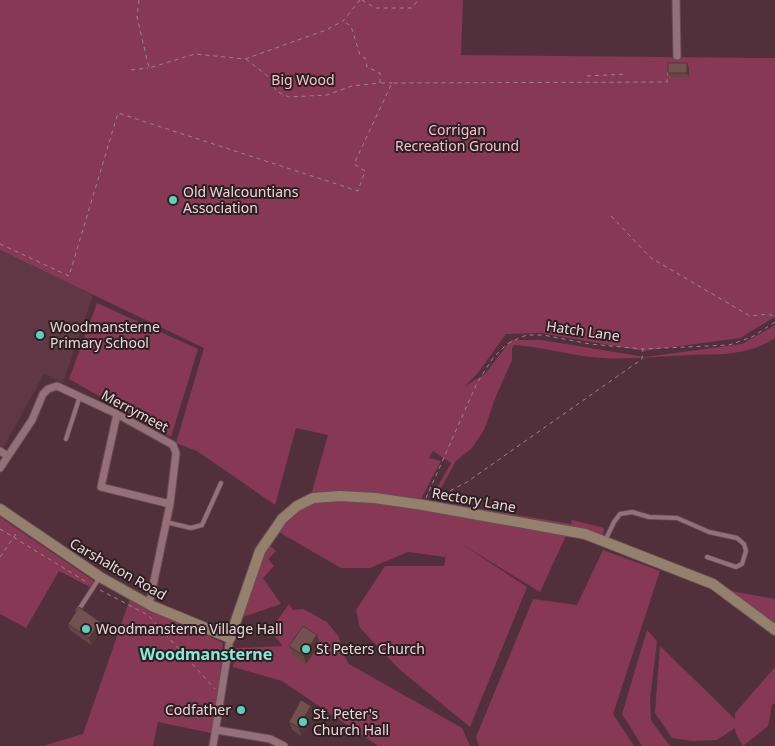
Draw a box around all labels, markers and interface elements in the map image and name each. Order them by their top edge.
park label: Big Wood [271,70,335,89]
park label: Corrigan Recreation Ground [395,120,519,155]
place label: Old Walcountians Association [183,182,299,217]
marker: Old Walcountians Association [167,194,179,206]
street label: Hatch Lane [545,316,621,345]
place label: Woodmansterne Primary School [50,317,160,352]
marker: Woodmansterne Primary School [34,329,46,341]
street label: Merrymeet [98,385,172,436]
street label: Rectory Lane [431,483,518,516]
street label: Carshalton Road [66,533,170,604]
place label: Woodmansterne Village Hall [96,619,282,638]
marker: Woodmansterne Village Hall [80,623,92,635]
place label: St Peters Church [316,639,425,658]
district label: Woodmansterne [140,643,272,665]
marker: St Peters Church [300,643,312,655]
place label: Codfather [165,700,231,719]
marker: Codfather [235,704,247,716]
place label: St. Peter's Church Hall [313,704,389,739]
marker: St. Peter's Church Hall [297,716,309,728]

